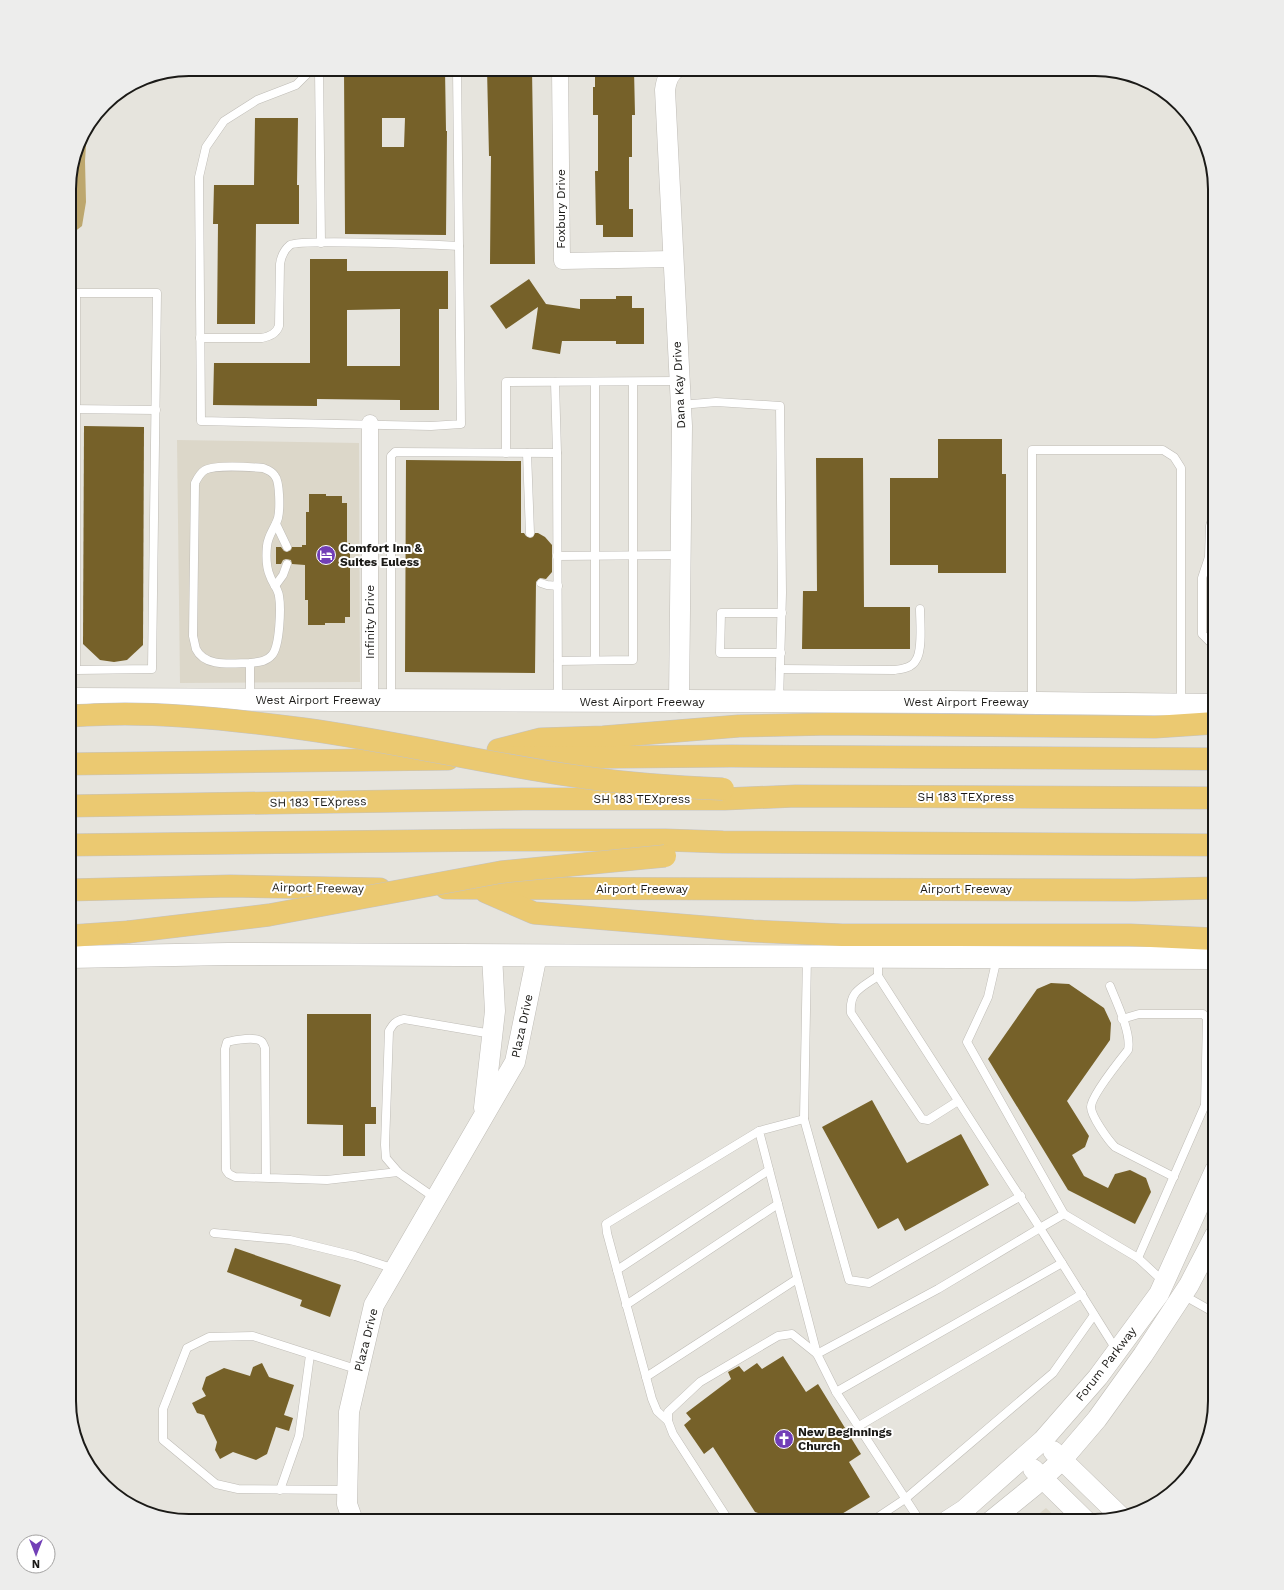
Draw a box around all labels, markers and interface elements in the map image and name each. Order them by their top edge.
street label: Foxbury Drive [554,169,568,249]
street label: Dana Kay Drive [670,341,688,429]
place label: Comfort Inn & Suites Euless [340,541,423,569]
hotel icon: Comfort Inn & Suites Euless [315,544,337,566]
street label: Infinity Drive [363,585,377,659]
street label: West Airport Freeway [255,693,381,707]
street label: West Airport Freeway [579,695,705,709]
street label: West Airport Freeway [903,695,1029,709]
street label: SH 183 TEXpress [918,790,1014,804]
street label: SH 183 TEXpress [594,792,690,806]
street label: SH 183 TEXpress [269,794,367,810]
street label: Airport Freeway [272,880,365,896]
street label: Airport Freeway [596,882,689,896]
street label: Airport Freeway [920,882,1013,896]
street label: Plaza Drive [508,993,536,1059]
street label: Plaza Drive [351,1307,381,1373]
street label: Forum Parkway [1073,1324,1140,1404]
place label: New Beginnings Church [798,1425,893,1453]
church icon: New Beginnings Church [773,1428,795,1450]
north arrow [16,1534,56,1574]
text: N [32,1557,40,1570]

